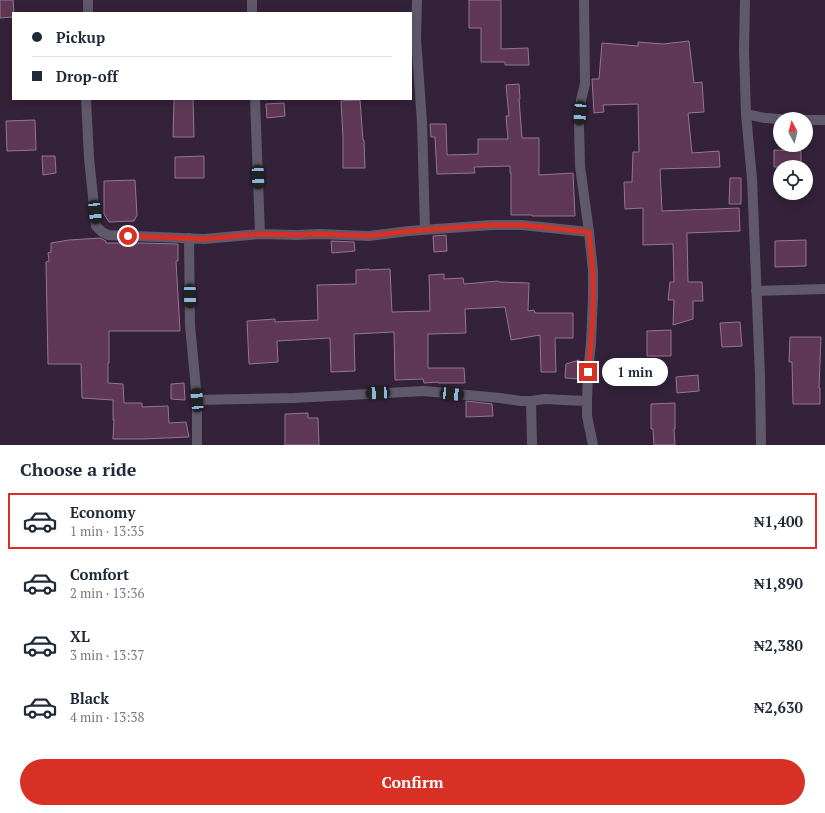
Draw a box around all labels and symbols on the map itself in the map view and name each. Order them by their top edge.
car [573,101,587,125]
north arrow [773,112,813,152]
car [252,165,264,189]
car [88,199,102,225]
route start [119,227,137,245]
car [184,284,196,308]
callout: 1 min [602,358,668,386]
route end [579,363,597,381]
car [366,386,390,400]
car [439,387,465,401]
car [190,388,204,412]

